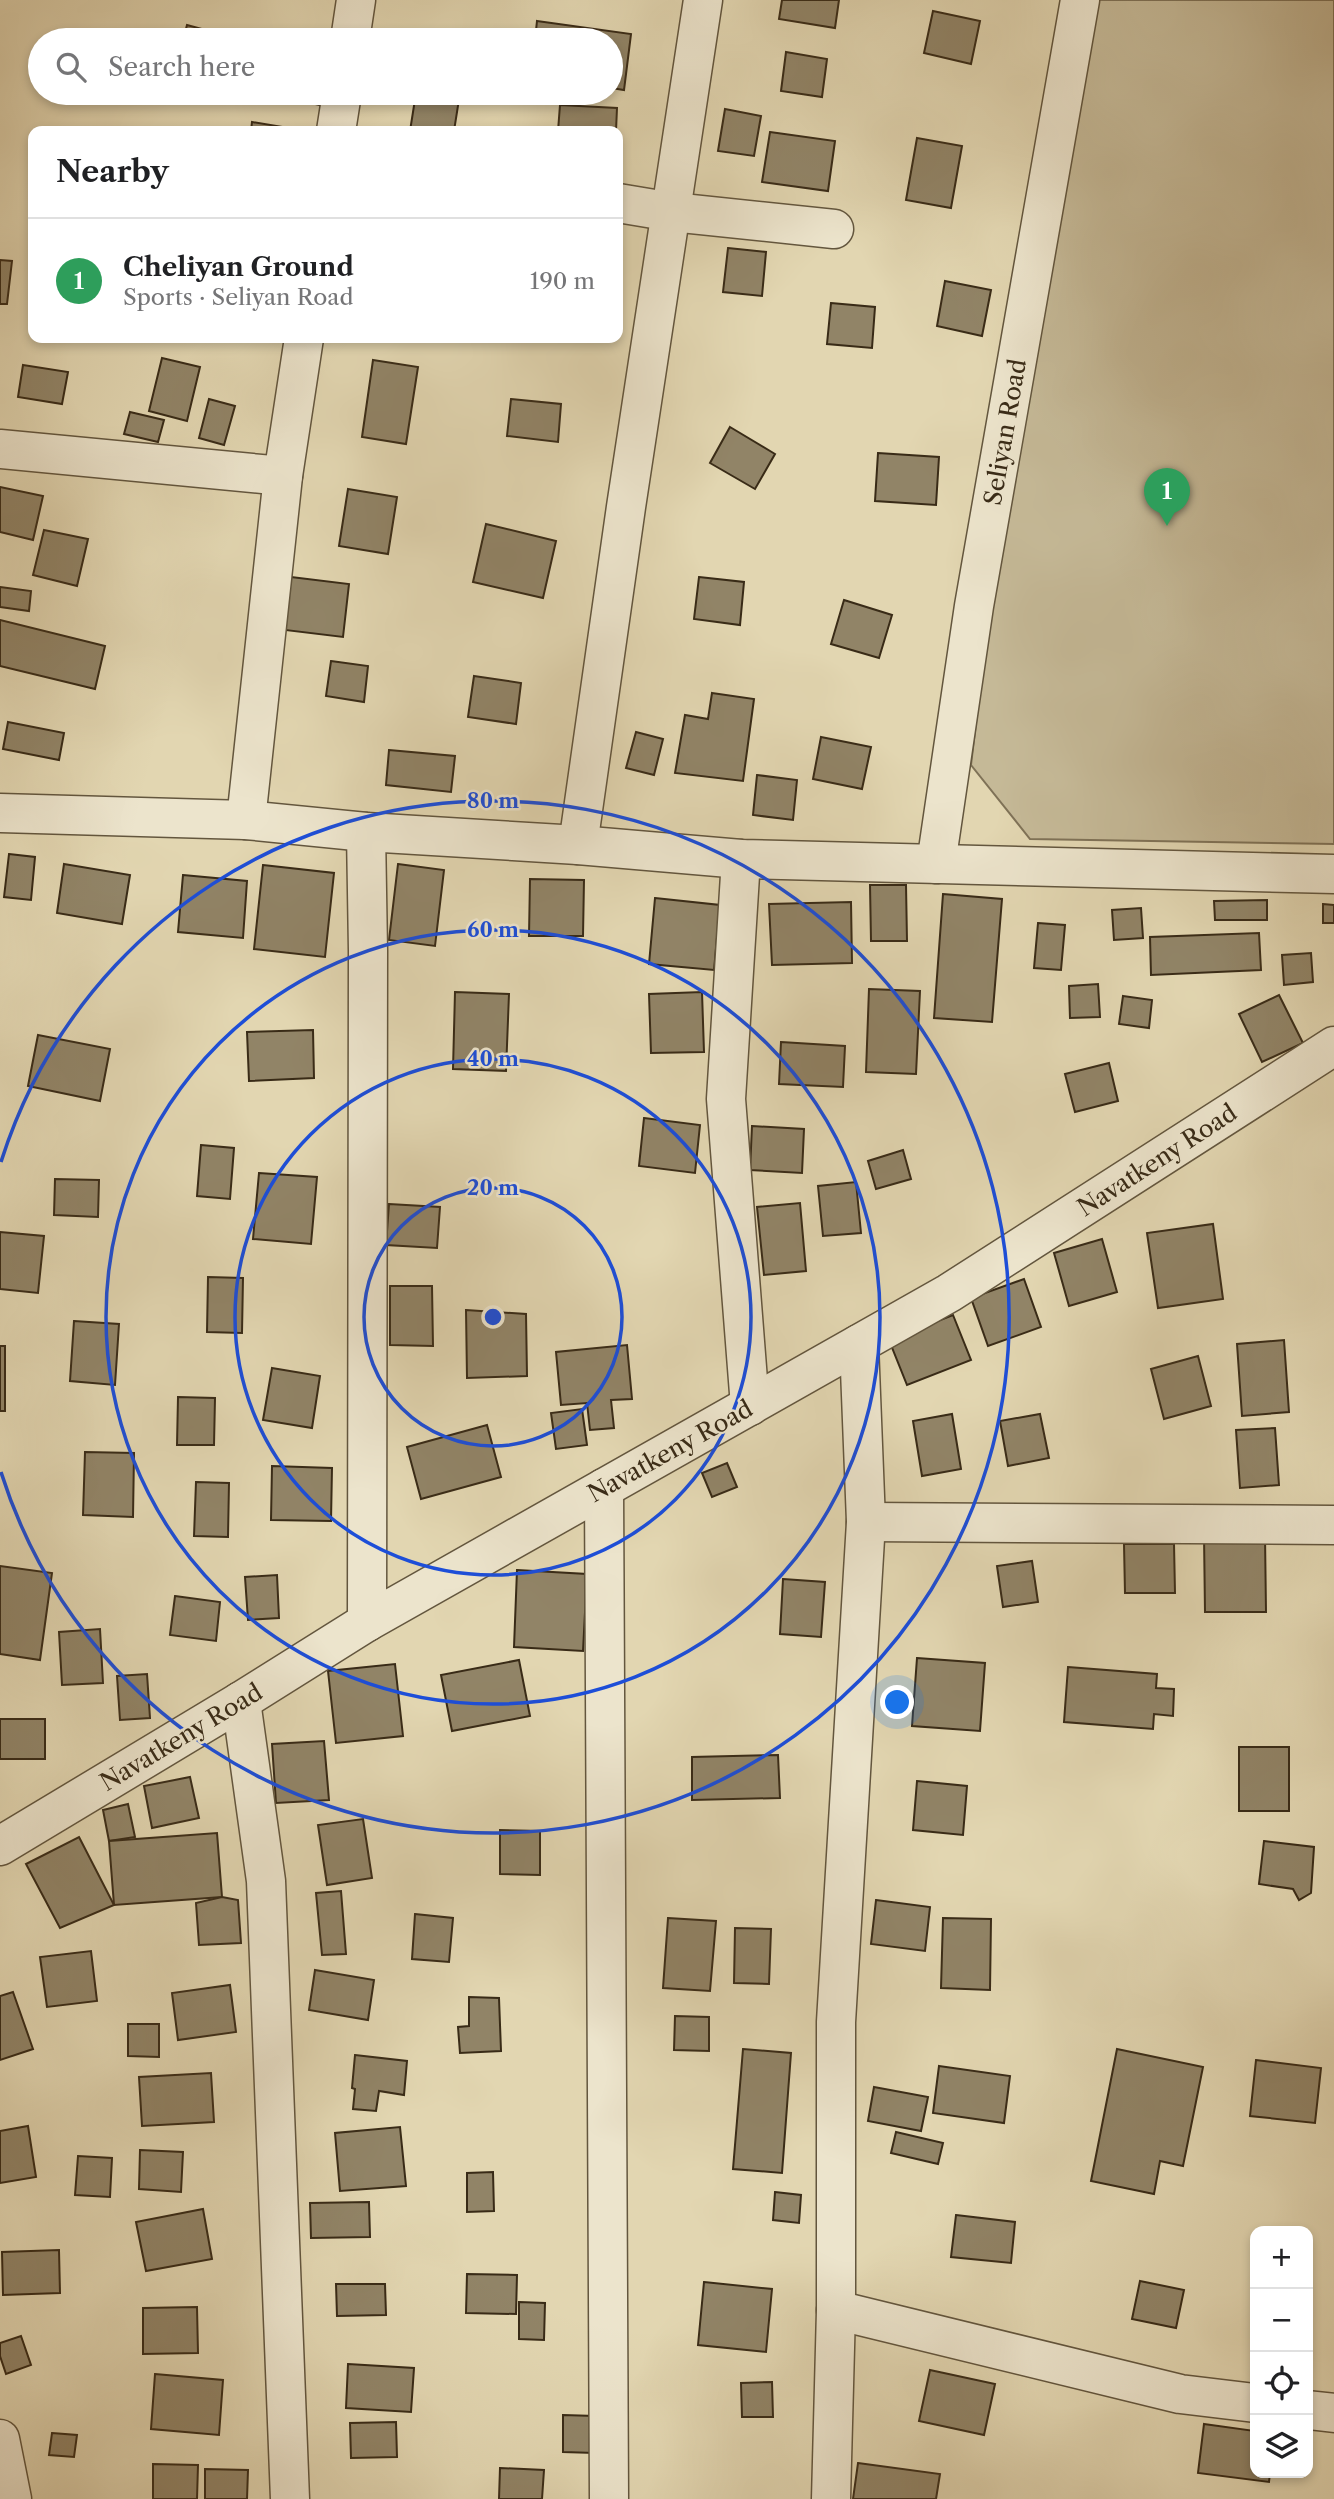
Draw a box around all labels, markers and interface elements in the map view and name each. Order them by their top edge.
search box [28,28,623,105]
icon: search [52,48,90,86]
text: Search here [108,51,255,83]
text: Nearby [56,153,169,190]
text: Cheliyan Ground [123,251,354,283]
text: 1 [74,267,84,295]
text: 190 m [530,267,595,295]
text: Sports · Seliyan Road [123,283,354,311]
street label: Seliyan Road [978,356,1032,507]
pin: 1 [1144,468,1190,526]
text: 80 m [467,788,519,813]
text: 60 m [467,917,519,942]
text: 40 m [467,1046,519,1071]
street label: Navatkeny Road [1072,1098,1242,1222]
text: 20 m [467,1175,519,1200]
centre of rings [481,1305,505,1329]
street label: Navatkeny Road [583,1394,758,1508]
street label: Navatkeny Road [95,1677,268,1797]
your location [880,1685,914,1719]
map controls [1250,2226,1313,2478]
button: + [1250,2226,1313,2289]
button: − [1250,2289,1313,2352]
button: locate [1250,2352,1313,2415]
button: layers [1250,2415,1313,2478]

